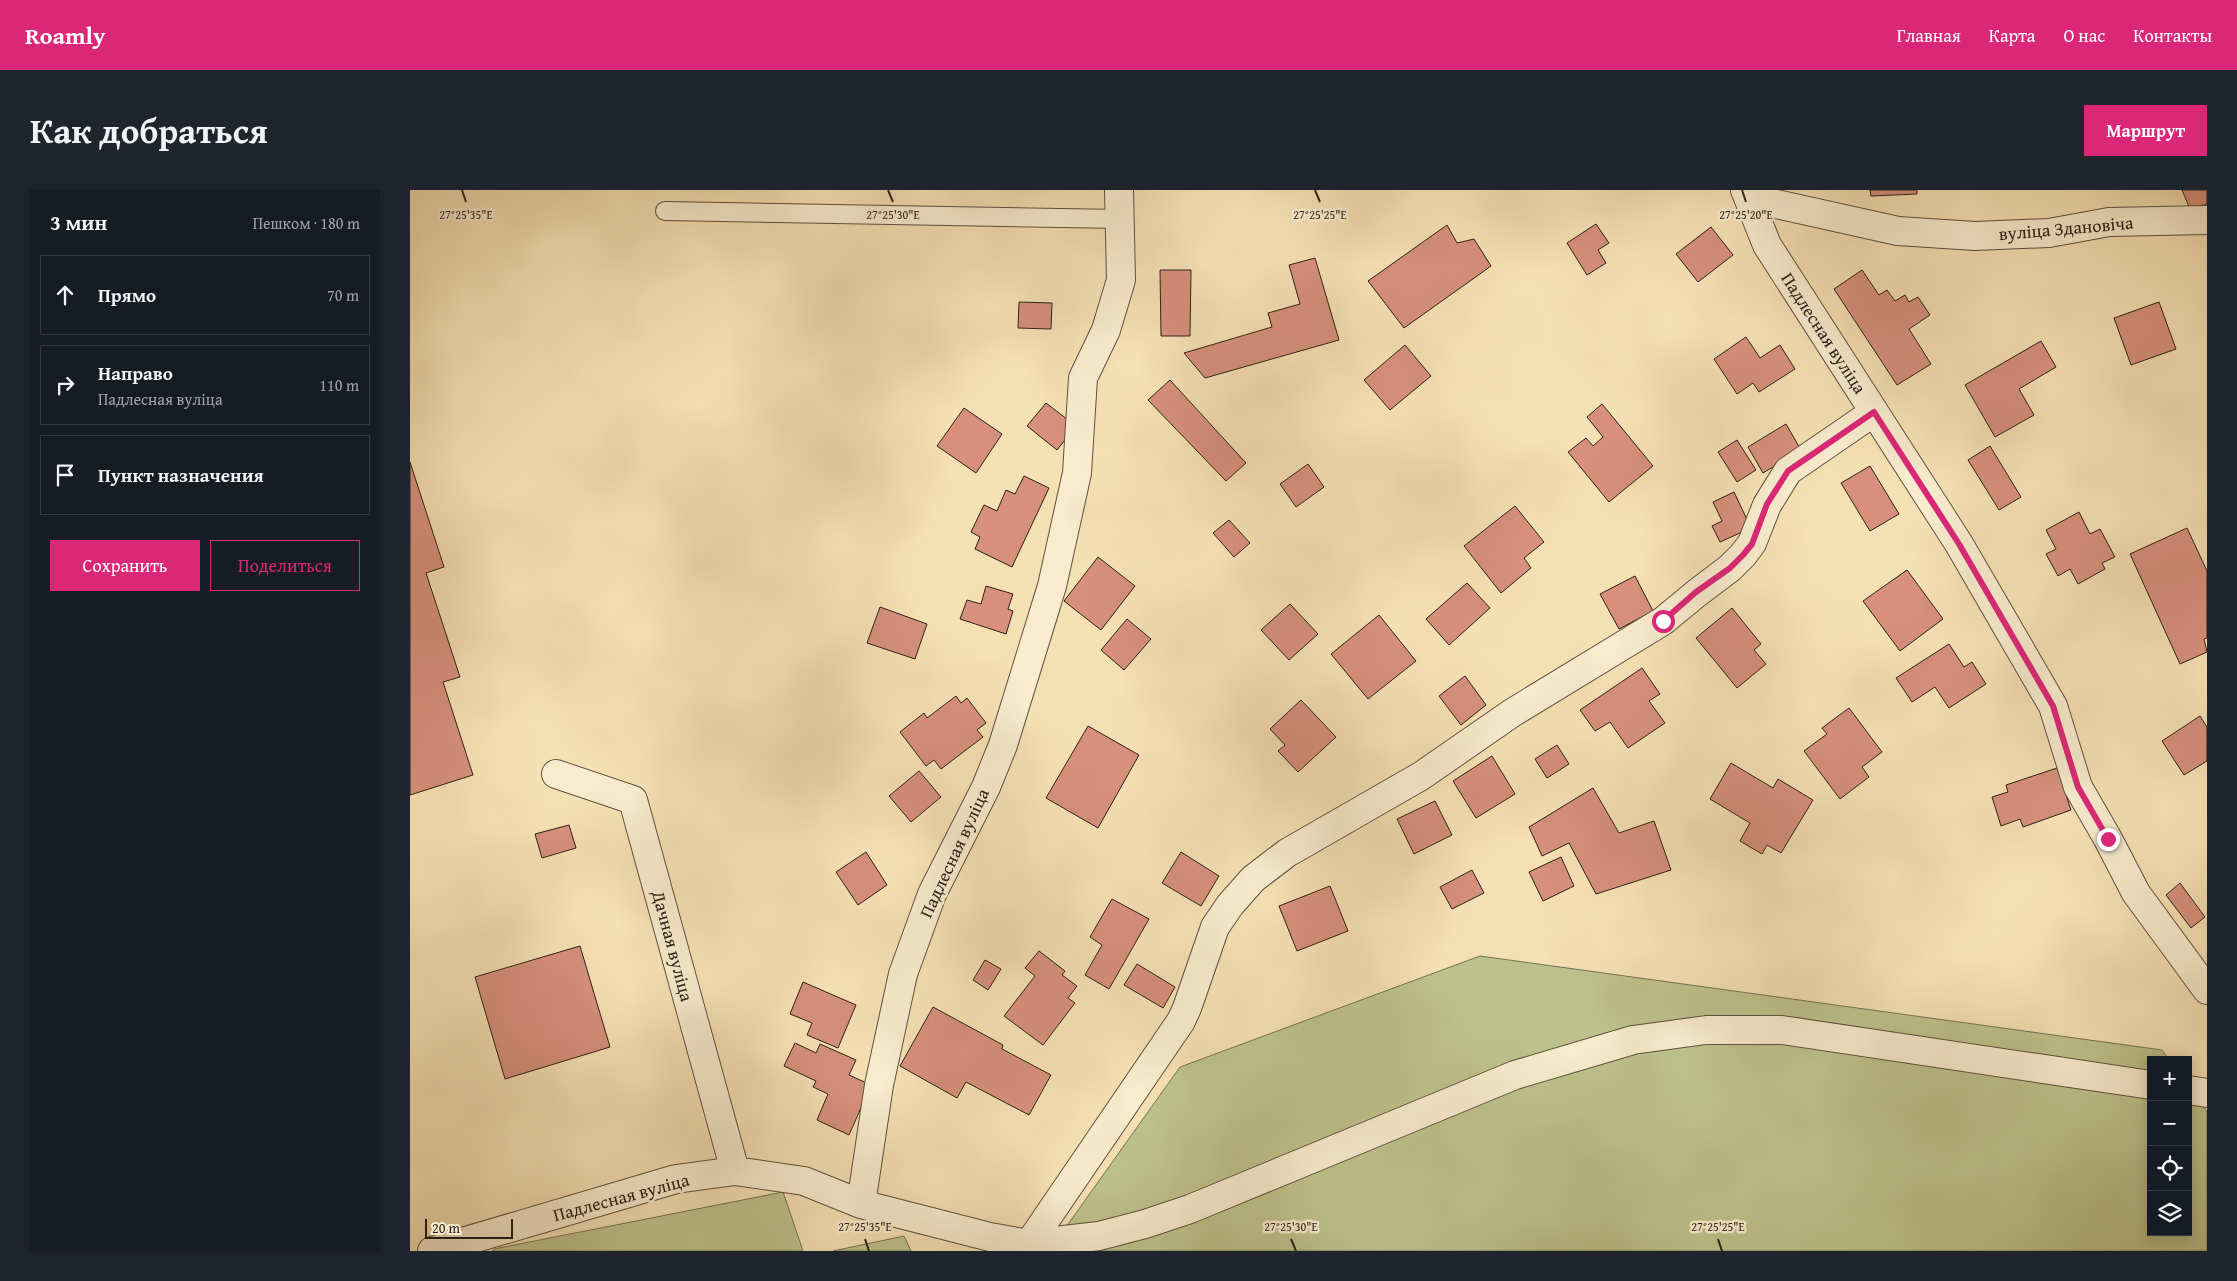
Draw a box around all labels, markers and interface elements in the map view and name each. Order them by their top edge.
text: Roamly [25,18,105,53]
text: Главная [1897,22,1961,49]
text: Карта [1989,22,2035,49]
text: О нас [2063,22,2105,49]
text: Контакты [2133,22,2212,49]
text: Как добраться [30,105,268,156]
button: Маршрут [2084,105,2207,156]
text: 27°25'35"E [439,206,493,223]
text: 27°25'30"E [866,206,920,223]
text: 27°25'25"E [1293,206,1347,223]
text: 27°25'20"E [1719,206,1773,223]
text: 3 мин [50,207,107,238]
street label: вуліца Здановіча [1998,209,2135,247]
text: Пешком · 180 m [253,211,360,235]
street label: Падлесная вуліца [1775,267,1874,399]
icon: ahead [51,281,79,309]
text: Прямо [98,281,156,309]
text: 70 m [327,283,359,307]
text: Направо [98,359,173,387]
icon: right [51,371,79,399]
text: 110 m [319,373,359,397]
text: Падлесная вуліца [98,387,223,411]
icon: arrive [51,461,79,489]
text: Пункт назначения [98,461,264,489]
button: Сохранить [50,540,200,591]
button: Поделиться [210,540,360,591]
route start [1652,610,1675,633]
street label: Падлесная вуліца [912,783,996,922]
route end [2097,828,2120,851]
street label: Дачная вуліца [645,887,701,1005]
map controls [2147,1056,2192,1236]
button: + [2147,1056,2192,1101]
button: − [2147,1101,2192,1146]
button: locate [2147,1146,2192,1191]
street label: Падлесная вуліца [550,1166,693,1228]
button: layers [2147,1191,2192,1236]
scale bar [425,1216,512,1239]
text: 20 m [432,1218,460,1238]
text: 27°25'35"E [838,1218,892,1235]
text: 27°25'30"E [1264,1218,1318,1235]
text: 27°25'25"E [1691,1218,1745,1235]

